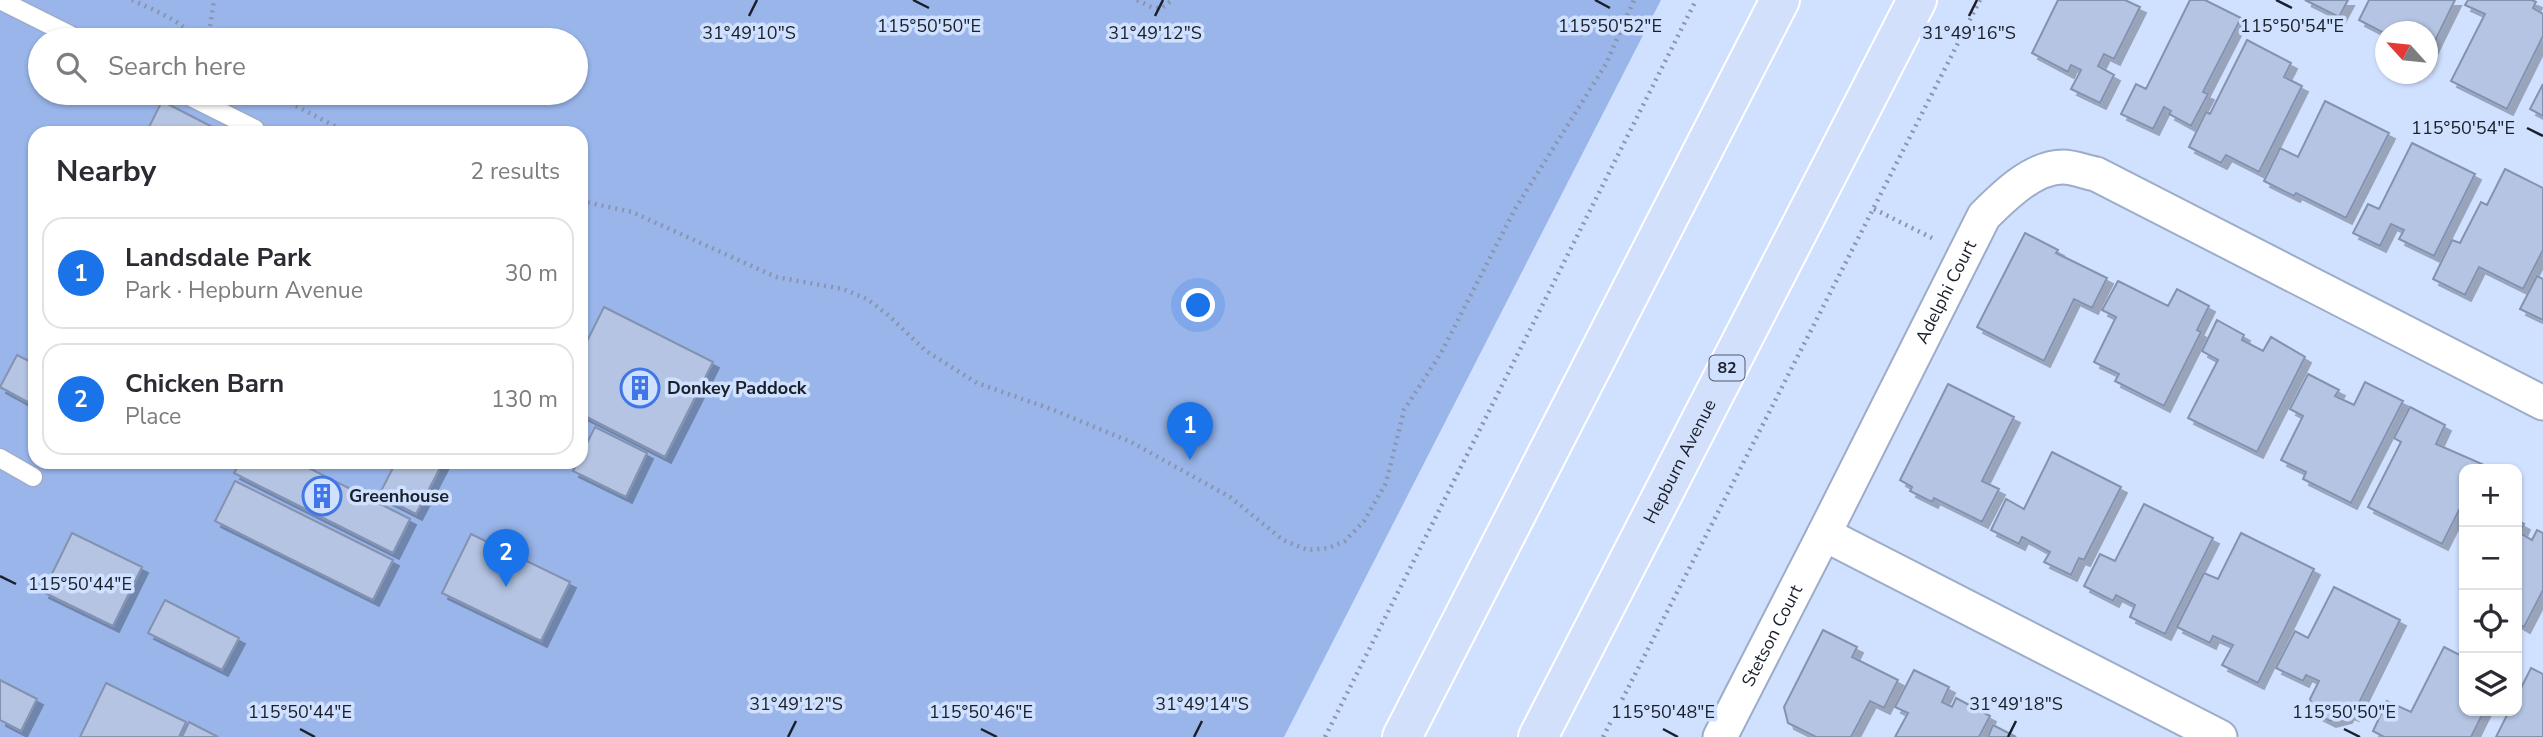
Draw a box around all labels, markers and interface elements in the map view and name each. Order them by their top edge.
text: 115°50'50"E [877,14,981,38]
text: 115°50'52"E [1558,14,1662,38]
text: 115°50'54"E [2240,14,2344,38]
text: 31°49'10"S [702,21,796,45]
text: 31°49'12"S [1108,21,1202,45]
text: 31°49'16"S [1922,21,2016,45]
north arrow [2375,21,2438,84]
search box [28,28,588,105]
icon: search [52,48,90,86]
text: Search here [108,49,246,84]
text: 115°50'54"E [2411,116,2515,140]
text: Nearby [56,151,156,192]
text: 2 results [470,156,560,187]
street label: Adelphi Court [1910,235,1982,348]
text: Landsdale Park [125,240,311,275]
text: 1 [74,258,88,289]
text: 30 m [505,258,558,289]
text: Park · Hepburn Avenue [125,275,363,306]
your location [1181,288,1215,322]
road number: 82 [1710,356,1744,380]
text: Chicken Barn [125,366,284,401]
building icon: Donkey Paddock [619,367,661,409]
place label: Donkey Paddock [667,376,807,400]
text: 2 [74,384,88,415]
text: 130 m [491,384,558,415]
street label: Hepburn Avenue [1638,395,1722,528]
text: Place [125,401,181,432]
pin: 1 [1167,402,1213,460]
map controls [2459,464,2522,716]
button: + [2459,464,2522,527]
building icon: Greenhouse [301,475,343,517]
place label: Greenhouse [349,484,449,508]
button: − [2459,527,2522,590]
pin: 2 [483,529,529,587]
text: 115°50'44"E [28,572,132,596]
street label: Stetson Court [1736,580,1808,691]
button: locate [2459,590,2522,653]
button: layers [2459,653,2522,716]
text: 31°49'12"S [749,692,843,716]
text: 31°49'14"S [1155,692,1249,716]
text: 31°49'18"S [1969,692,2063,716]
text: 115°50'44"E [248,700,352,724]
text: 115°50'46"E [929,700,1033,724]
text: 115°50'48"E [1611,700,1715,724]
text: 115°50'50"E [2292,700,2396,724]

